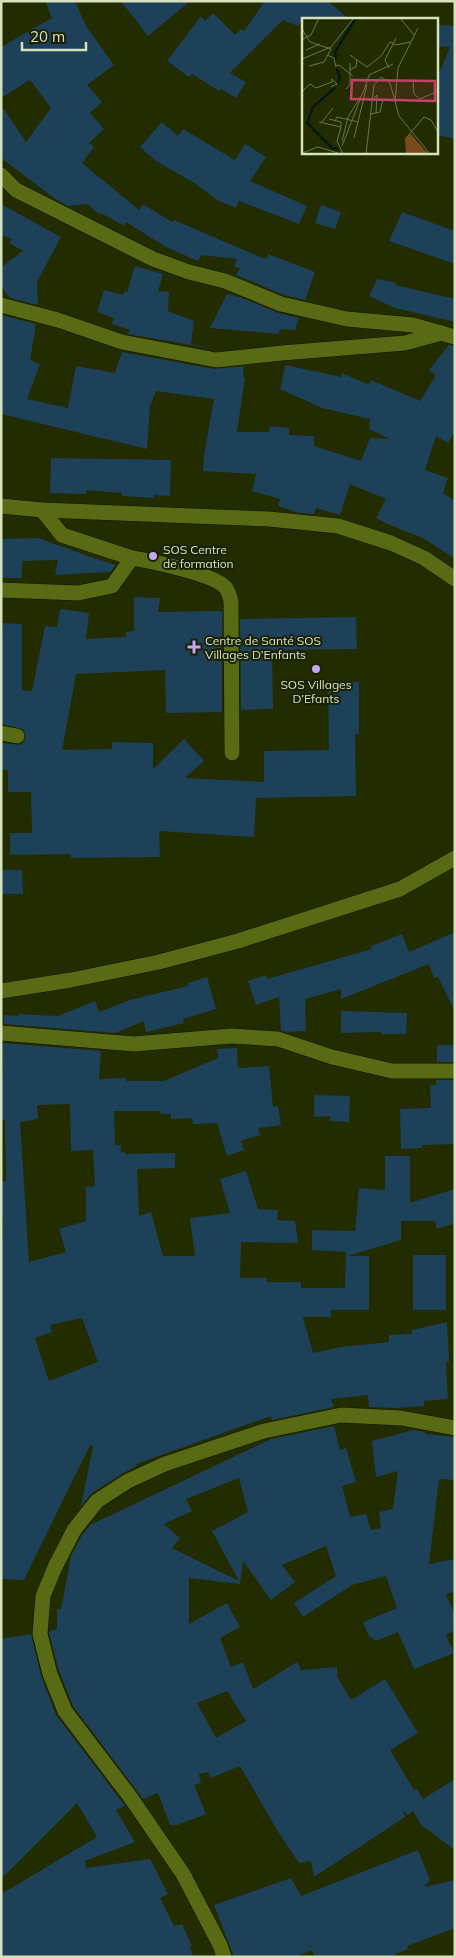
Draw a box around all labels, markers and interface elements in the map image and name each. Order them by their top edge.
inset map [302,18,438,154]
scale bar [22,20,86,52]
text: 20 m [30,27,65,46]
place label: SOS Centre de formation [163,542,234,571]
marker: SOS Centre de formation [147,550,159,562]
place label: Centre de Santé SOS Villages D’Enfants [205,633,321,662]
marker: Centre de Santé SOS Villages D’Enfants [187,640,201,654]
marker: SOS Villages D’Efants [310,663,322,675]
place label: SOS Villages D’Efants [280,677,352,706]

